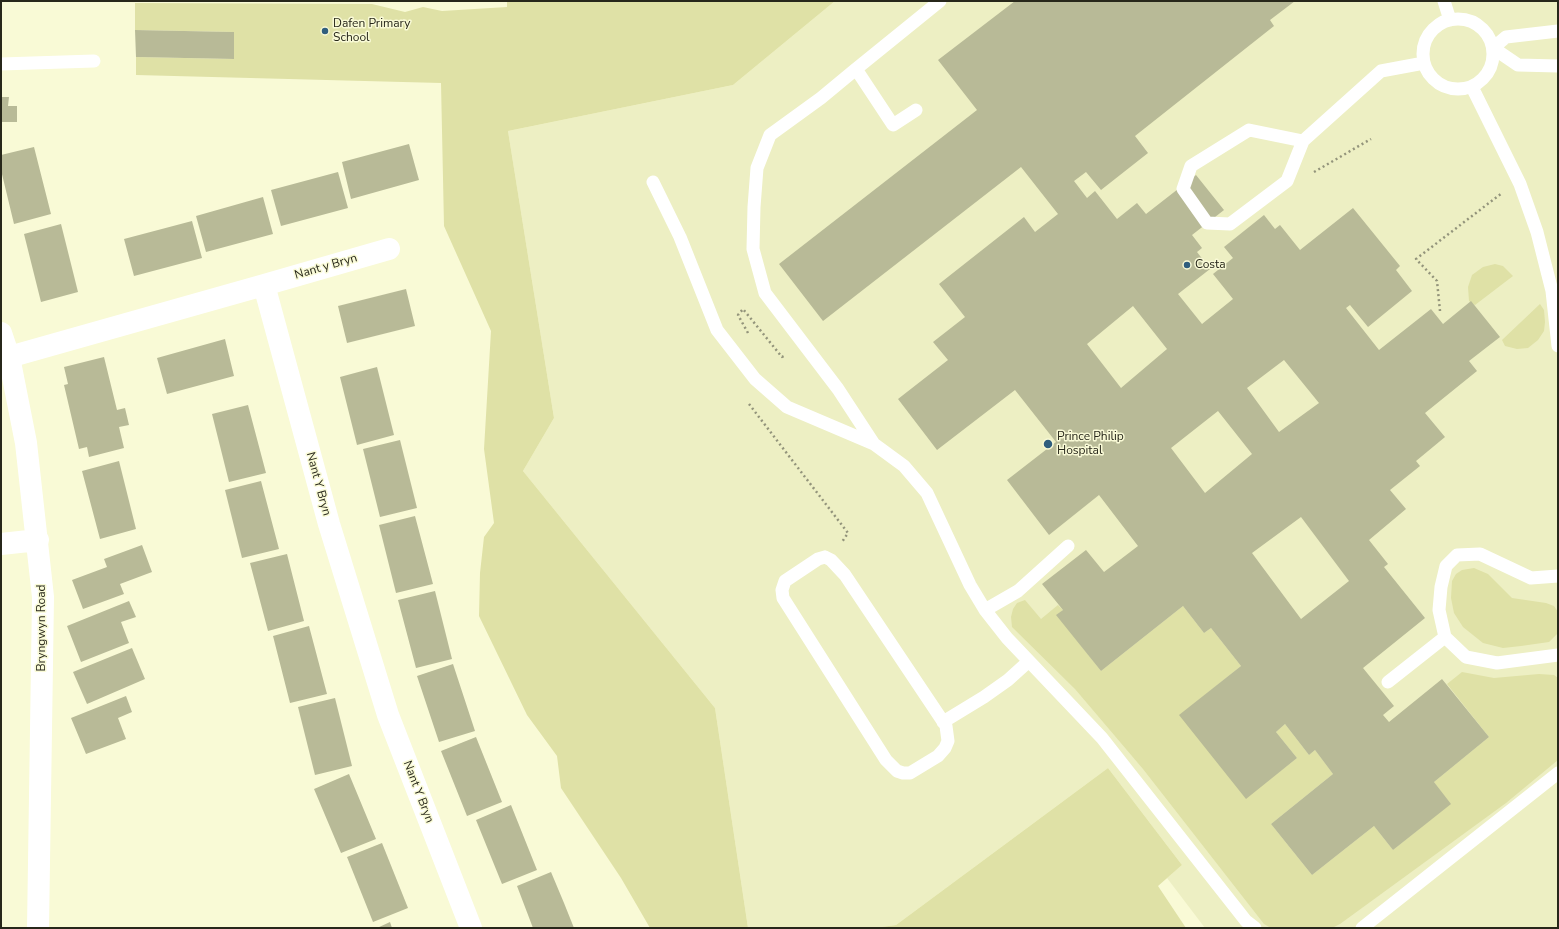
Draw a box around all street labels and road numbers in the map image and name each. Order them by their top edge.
street label: Nant y Bryn [293,251,359,283]
street label: Nant Y Bryn [303,451,333,517]
street label: Bryngwyn Road [35,584,49,672]
street label: Nant Y Bryn [400,759,436,825]

